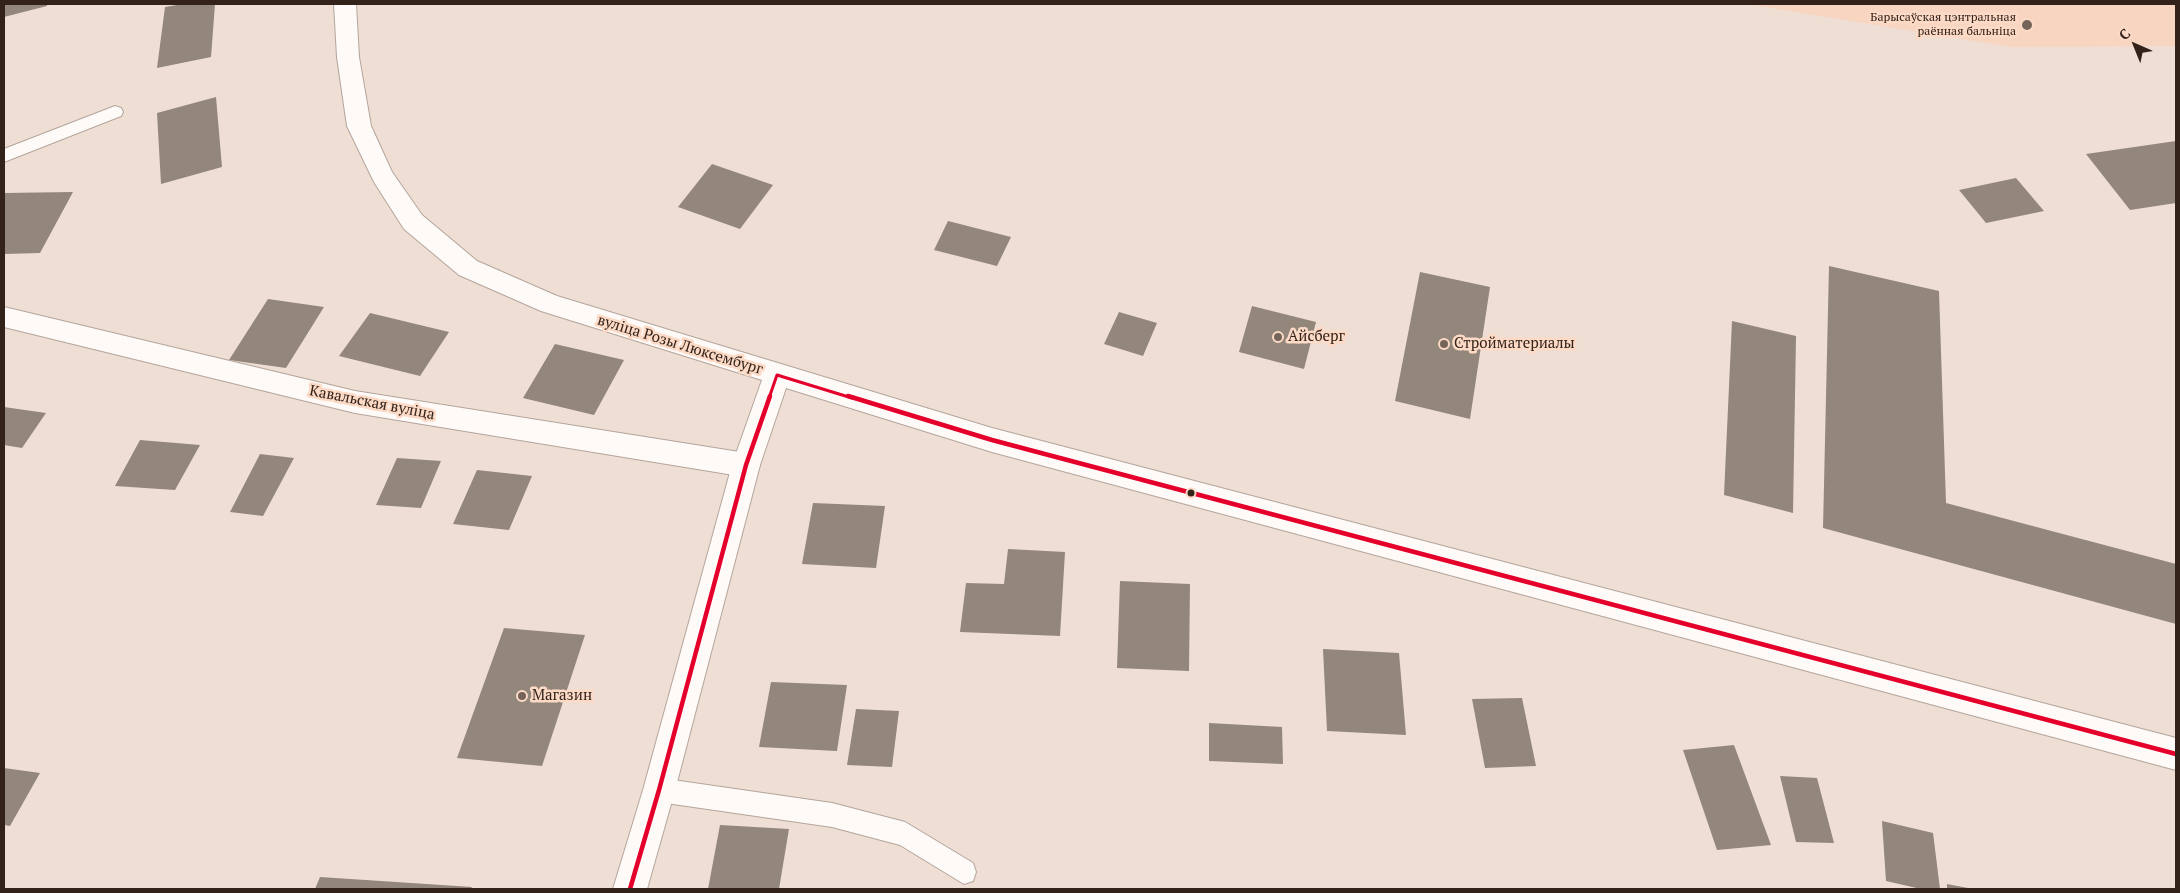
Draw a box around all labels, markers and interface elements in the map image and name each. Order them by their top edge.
place label: Барысаўская цэнтральная раённая бальніца [1870,11,2016,39]
marker: Барысаўская цэнтральная раённая бальніца [2020,18,2034,32]
north arrow [2110,20,2160,70]
text: С [2114,24,2134,44]
street label: вуліца Розы Люксембург [595,311,765,379]
place label: Айсберг [1288,328,1345,346]
marker: Айсберг [1272,331,1284,343]
place label: Стройматериалы [1454,335,1575,353]
marker: Стройматериалы [1438,338,1450,350]
street label: Кавальская вуліца [308,382,436,424]
unlabelled marker [1186,488,1196,498]
place label: Магазин [532,687,592,705]
marker: Магазин [516,690,528,702]

